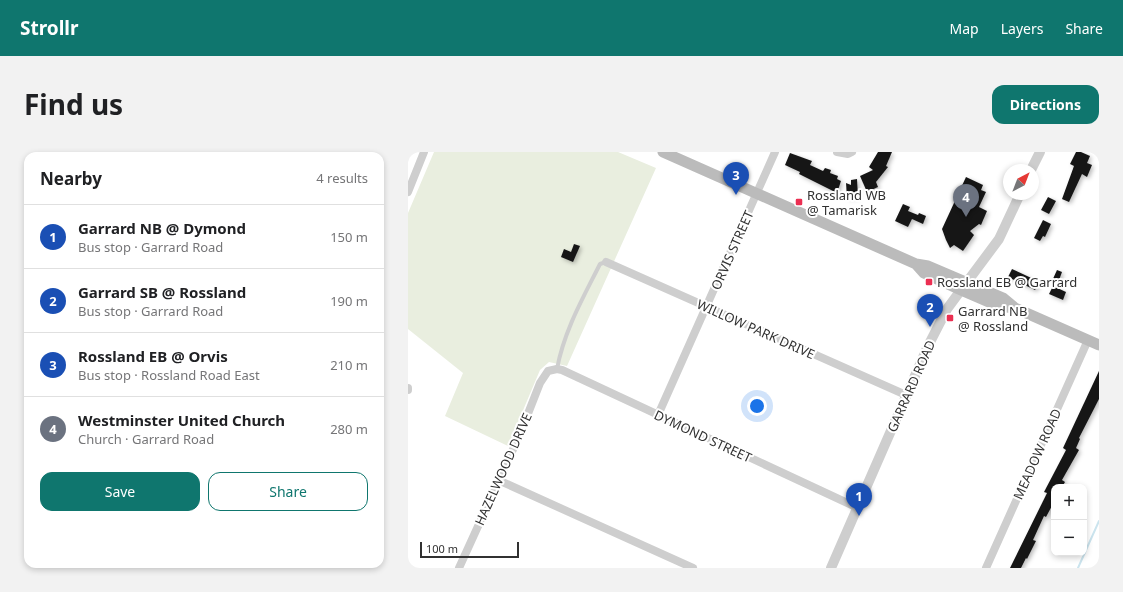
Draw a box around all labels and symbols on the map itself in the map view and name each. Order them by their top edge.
pin: 3 [723,162,749,195]
north arrow [1003,164,1039,200]
pin: 4 [953,184,979,217]
place label: Rossland WB @ Tamarisk [807,186,886,219]
marker: Rossland WB @ Tamarisk [794,197,804,207]
street label: ORVIS STREET [706,207,758,293]
place label: Rossland EB @ Garrard [937,273,1077,291]
marker: Rossland EB @ Garrard [924,277,934,287]
pin: 2 [917,294,943,327]
street label: WILLOW PARK DRIVE [694,295,818,363]
place label: Garrard NB @ Rossland [958,302,1028,335]
marker: Garrard NB @ Rossland [945,313,955,323]
street label: GARRARD ROAD [883,337,939,435]
your location [747,396,767,416]
street label: DYMOND STREET [651,406,755,467]
street label: MEADOW ROAD [1009,406,1065,502]
street label: HAZELWOOD DRIVE [470,410,536,528]
pin: 1 [846,483,872,516]
scale bar [420,540,519,559]

